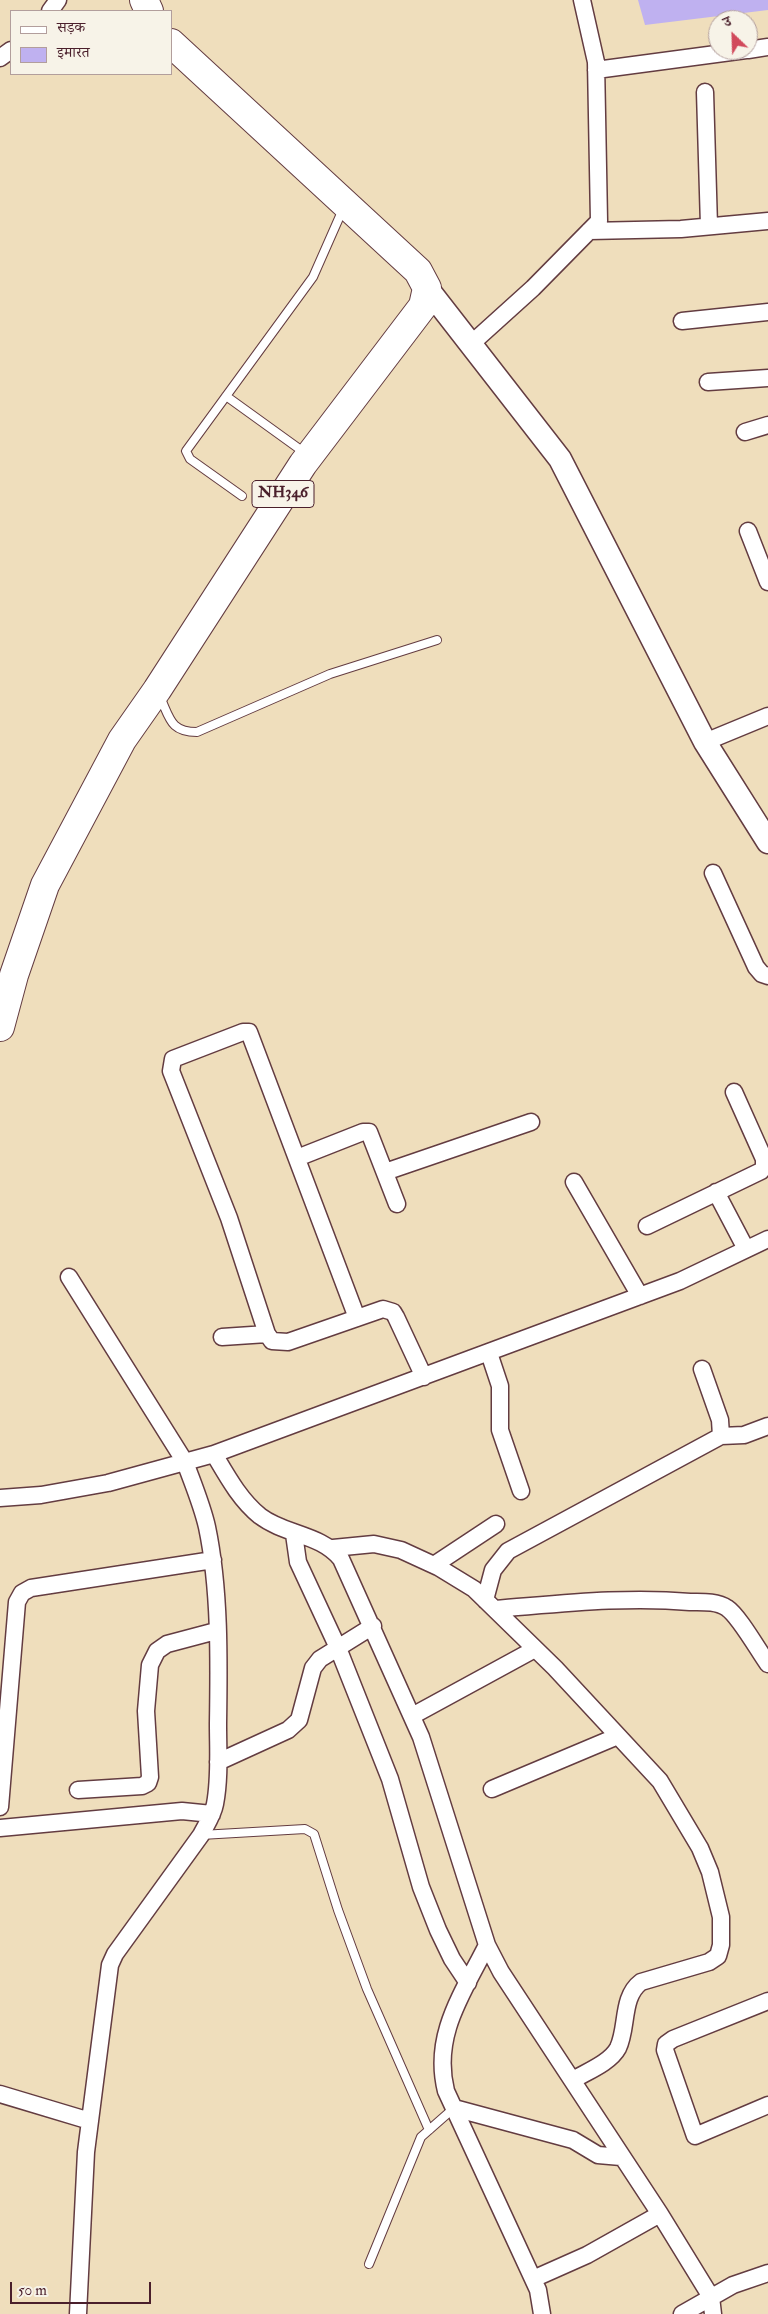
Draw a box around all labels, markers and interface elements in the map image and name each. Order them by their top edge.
legend [10,10,172,75]
north arrow [708,10,758,60]
text: उ [720,13,734,31]
text: सड़क [57,18,85,37]
text: इमारत [57,43,90,62]
road number: NH346 [252,480,314,508]
scale bar [12,2272,154,2304]
text: 50 m [18,2281,47,2300]

